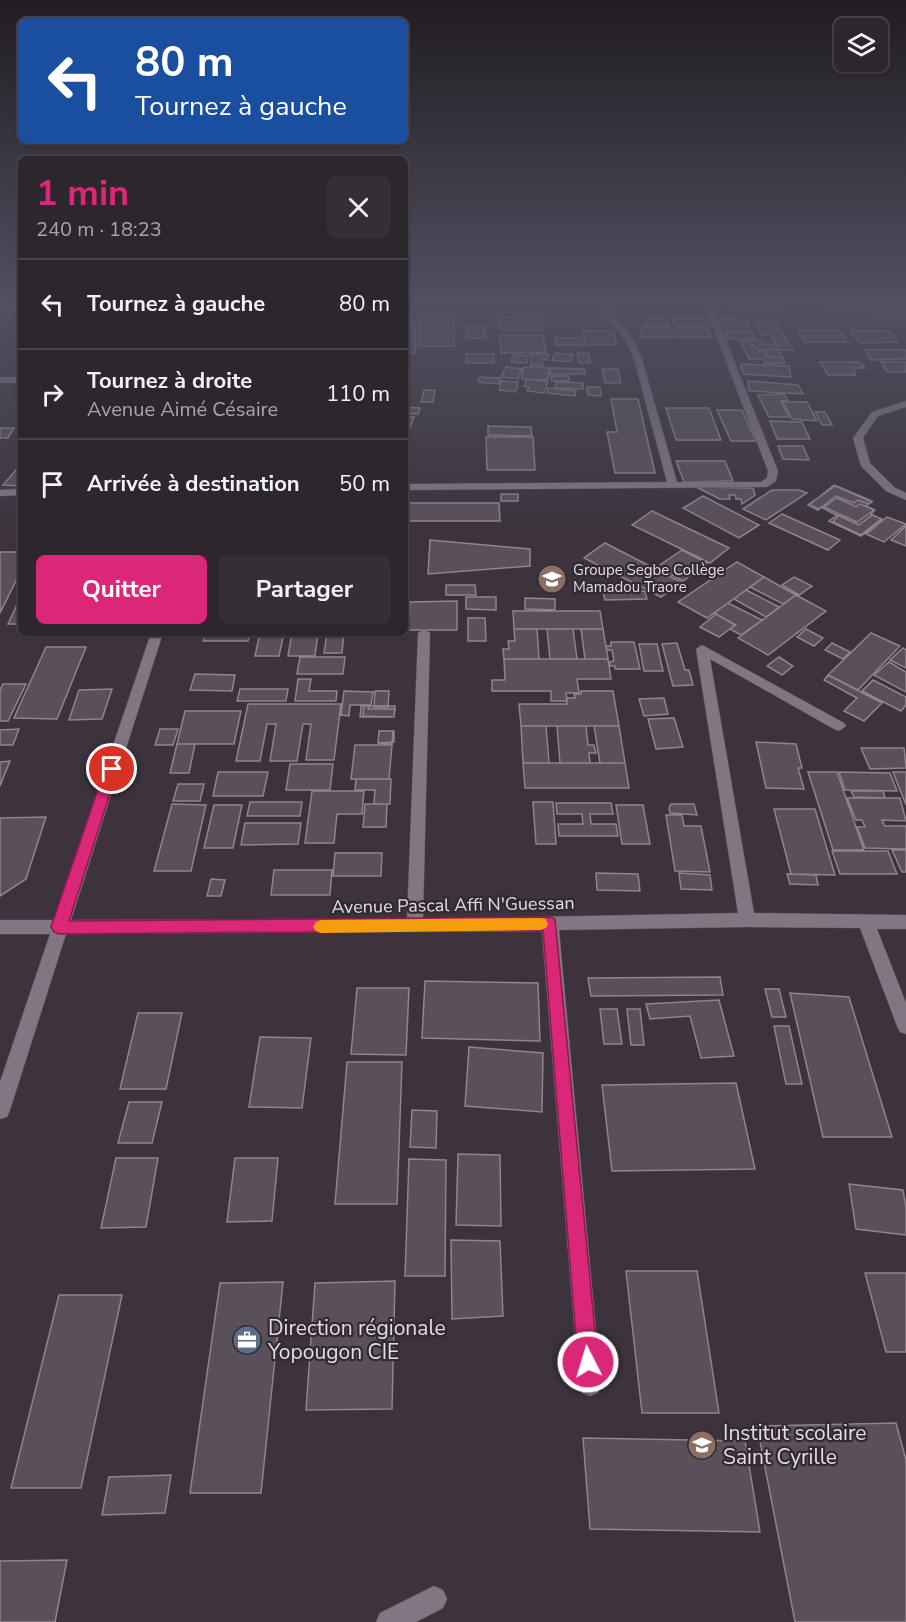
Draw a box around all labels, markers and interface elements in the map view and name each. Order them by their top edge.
map controls [834,18,888,72]
button: layers [834,18,888,72]
text: 80 m [135,34,234,91]
icon: left [36,42,114,120]
text: Tournez à gauche [135,88,347,125]
text: 1 min [36,169,129,218]
button: close [327,176,390,239]
text: 240 m · 18:23 [36,216,162,243]
icon: left [36,288,69,321]
text: Tournez à gauche [87,289,265,319]
text: 80 m [339,289,390,319]
text: Tournez à droite [87,366,252,396]
icon: right [36,378,69,411]
text: 110 m [326,379,390,409]
text: Avenue Aimé Césaire [87,396,278,423]
icon: arrive [36,468,69,501]
text: Arrivée à destination [87,469,300,499]
text: 50 m [339,469,390,499]
button: Quitter [36,555,207,624]
button: Partager [219,555,390,624]
place label: Groupe Segbe Collège Mamadou Traore [573,560,725,597]
school or university icon: Groupe Segbe Collège Mamadou Traore [536,563,568,595]
pin [86,743,137,794]
icon: arrive [95,752,128,785]
street label: Avenue Pascal Affi N'Guessan [331,891,575,919]
place label: Direction régionale Yopougon CIE [267,1314,446,1366]
office icon: Direction régionale Yopougon CIE [231,1324,263,1356]
position arrow [556,1330,620,1394]
place label: Institut scolaire Saint Cyrille [723,1419,866,1471]
school or university icon: Institut scolaire Saint Cyrille [686,1429,718,1461]

